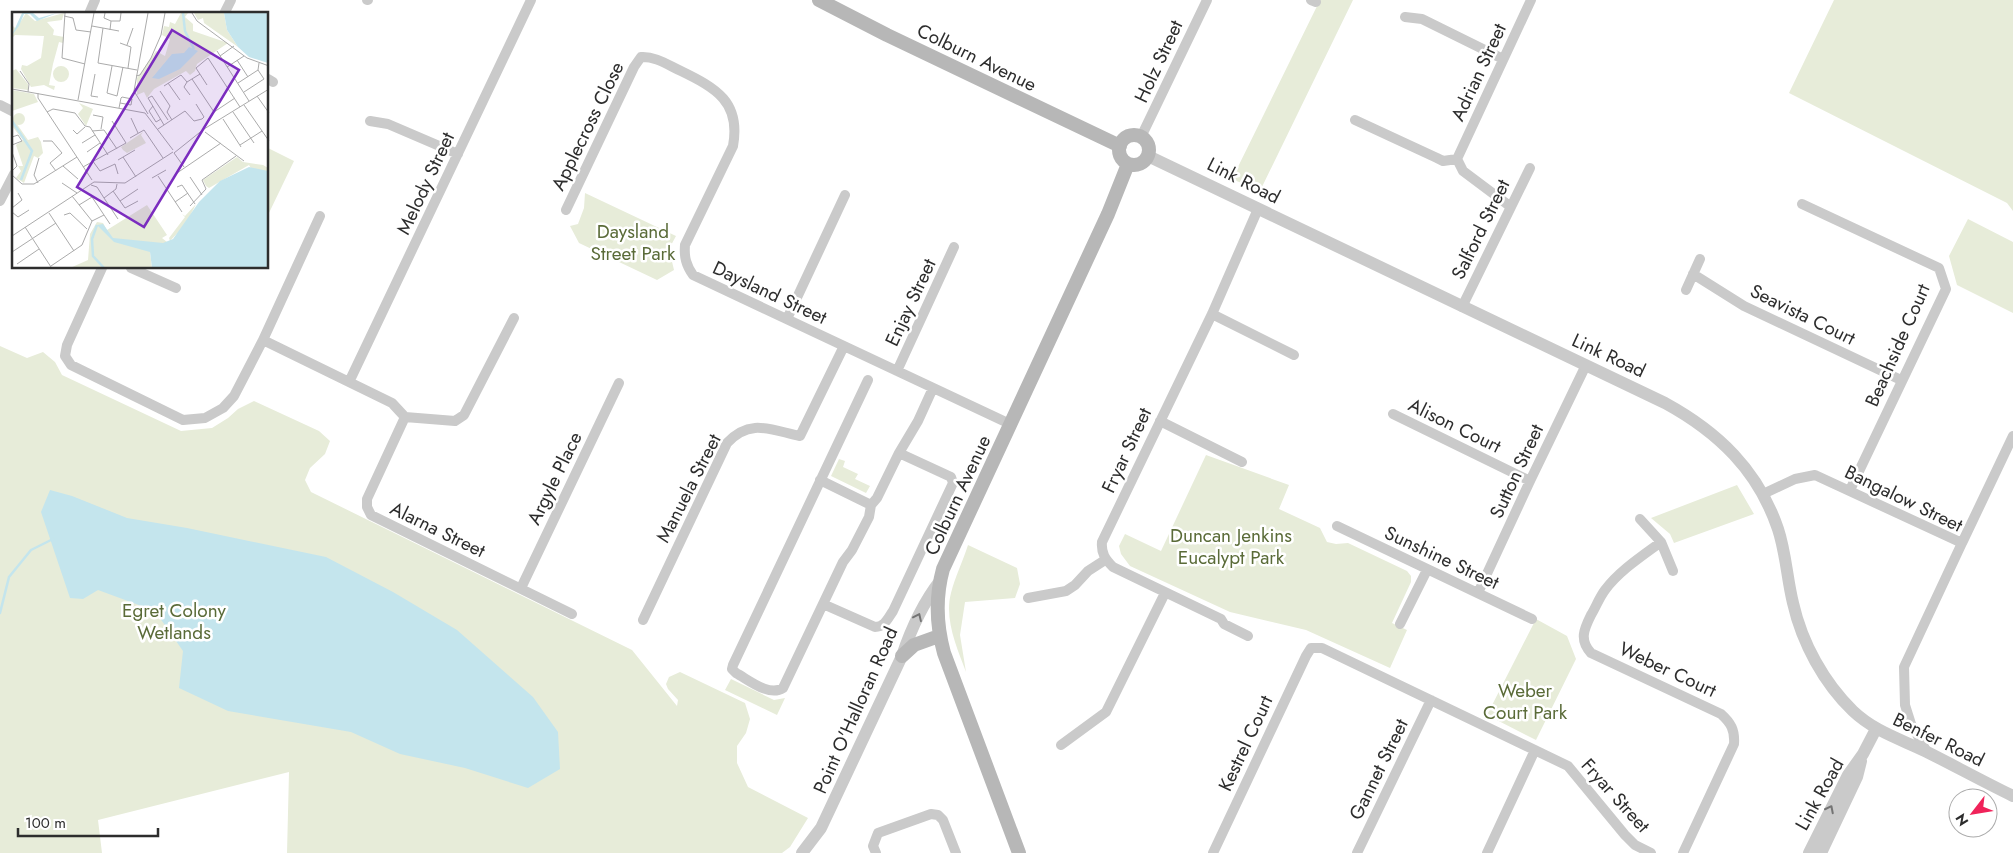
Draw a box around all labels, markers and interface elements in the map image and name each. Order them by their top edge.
inset map [12,12,269,269]
street label: Holz Street [1128,15,1189,107]
street label: Colburn Avenue [912,17,1041,98]
street label: Adrian Street [1444,19,1513,125]
street label: Applecross Close [545,57,630,195]
street label: Melody Street [390,127,461,239]
street label: Link Road [1203,151,1285,210]
street label: Salford Street [1445,174,1516,284]
park label: Daysland Street Park [591,218,676,267]
street label: Daysland Street [708,254,832,331]
street label: Enjay Street [878,254,943,350]
street label: Seavista Court [1746,277,1860,352]
street label: Beachside Court [1858,279,1937,411]
street label: Link Road [1568,327,1650,384]
street label: Alison Court [1404,391,1506,460]
street label: Fryar Street [1095,403,1158,497]
street label: Sutton Street [1483,419,1550,523]
street label: Argyle Place [520,427,589,529]
street label: Manuela Street [649,429,728,547]
street label: Colburn Avenue [918,430,997,560]
street label: Bangalow Street [1840,458,1968,539]
street label: Alarna Street [386,495,490,564]
street label: Sunshine Street [1380,519,1504,596]
park label: Duncan Jenkins Eucalypt Park [1170,522,1292,571]
park label: Egret Colony Wetlands [122,597,227,646]
one-way arrow [912,613,922,622]
street label: Point O'Halloran Road [807,623,904,798]
street label: Weber Court [1615,635,1721,704]
park label: Weber Court Park [1483,677,1568,726]
street label: Kestrel Court [1212,691,1280,795]
street label: Benfer Road [1888,706,1989,773]
street label: Gannet Street [1342,714,1415,824]
street label: Fryar Street [1575,752,1656,839]
street label: Link Road [1789,753,1850,835]
north arrow [1948,788,1998,838]
scale bar [18,806,158,838]
one-way arrow [1824,806,1834,815]
text: N [1950,810,1973,830]
text: 100 m [25,812,66,834]

